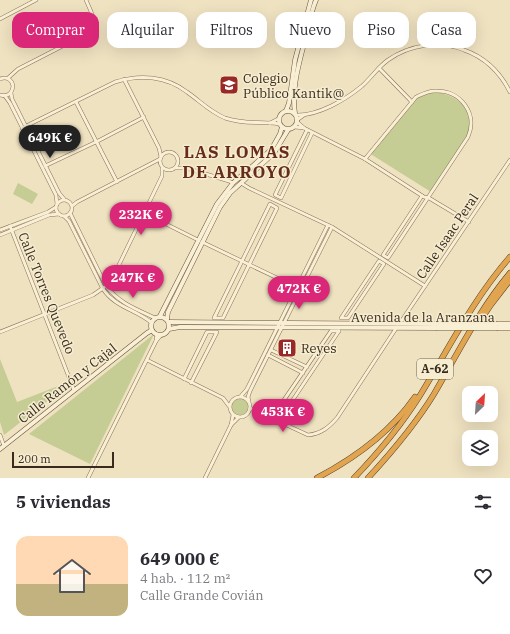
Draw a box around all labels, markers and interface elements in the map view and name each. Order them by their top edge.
chip: Comprar [12,12,99,48]
chip: Alquilar [107,12,188,48]
chip: Filtros [196,12,267,48]
chip: Nuevo [275,12,345,48]
chip: Piso [353,12,409,48]
chip: Casa [417,12,476,48]
place label: Colegio Público Kantik@ [243,70,344,102]
school or university icon: Colegio Público Kantik@ [218,74,240,96]
pin: 649K € [17,125,83,159]
text: 649K € [28,129,72,146]
district label: LAS LOMAS DE ARROYO [182,141,292,183]
street label: Calle Isaac Peral [413,190,482,282]
pin: 232K € [108,202,174,236]
text: 232K € [119,206,163,223]
street label: Calle Torres Quevedo [14,230,79,357]
pin: 247K € [100,265,166,299]
text: 247K € [111,269,155,286]
pin: 472K € [266,276,332,310]
text: 472K € [277,280,321,297]
street label: Avenida de la Aranzana [351,309,495,326]
building icon: Reyes [276,337,298,359]
street label: Calle Ramón y Cajal [15,340,120,427]
place label: Reyes [301,340,337,357]
road number: A-62 [417,359,453,379]
north arrow [462,386,498,422]
map controls [462,386,498,466]
pin: 453K € [250,399,316,433]
text: 453K € [261,403,305,420]
button: layers [462,430,498,466]
scale bar [12,450,114,469]
text: 200 m [18,452,51,466]
text: 5 viviendas [16,491,111,513]
icon: filters [472,491,494,513]
text: 649 000 € [140,548,220,570]
icon: home [48,552,96,600]
icon: heart [472,565,494,587]
text: 4 hab. · 112 m² [140,570,230,587]
text: Calle Grande Covián [140,587,264,604]

